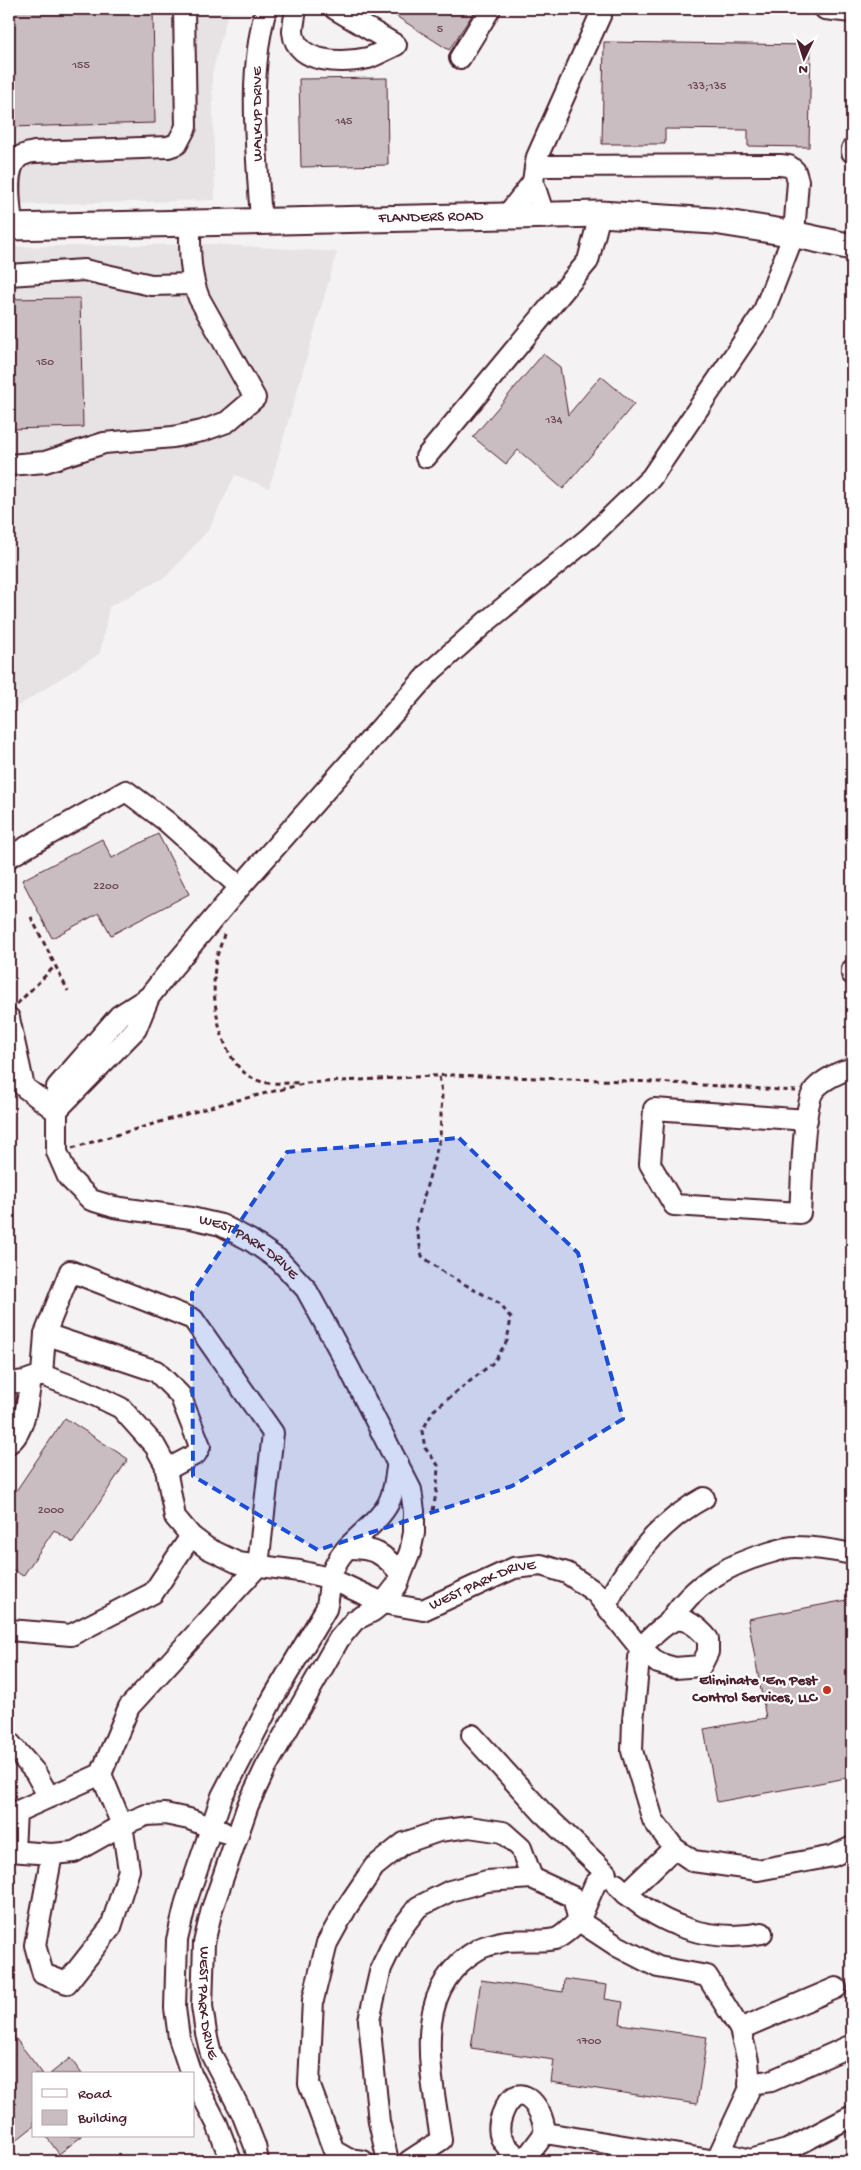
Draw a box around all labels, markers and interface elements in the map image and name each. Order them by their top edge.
house number: 5 [437,23,443,37]
north arrow [778,32,828,82]
house number: 155 [71,59,90,73]
text: N [798,60,808,77]
street label: WALKUP DRIVE [249,66,267,161]
house number: 133;135 [687,80,726,94]
house number: 145 [335,115,352,129]
street label: FLANDERS ROAD [377,208,484,228]
house number: 150 [35,356,54,370]
house number: 134 [545,414,563,428]
house number: 2200 [93,880,119,894]
street label: WEST PARK DRIVE [197,1211,302,1284]
house number: 2000 [38,1504,64,1518]
street label: WEST PARK DRIVE [426,1557,537,1615]
place label: Eliminate 'Em Pest Control Services, LLC [691,1672,819,1707]
marker: Eliminate 'Em Pest Control Services, LLC [821,1684,833,1696]
street label: WEST PARK DRIVE [193,1946,222,2064]
house number: 1700 [576,2035,602,2049]
legend [32,2072,195,2138]
text: Road [78,2086,112,2104]
text: Building [77,2110,127,2128]

